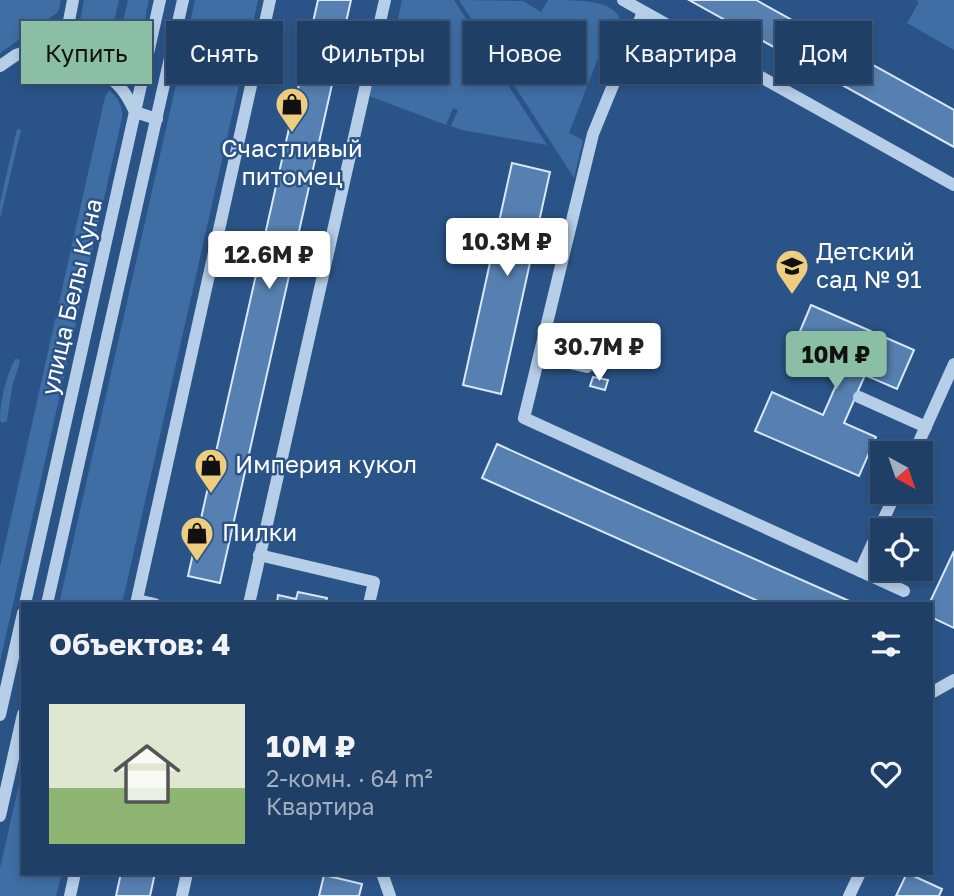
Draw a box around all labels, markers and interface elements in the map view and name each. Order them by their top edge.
chip: Купить [21,21,152,84]
chip: Снять [166,21,283,84]
chip: Фильтры [297,21,449,84]
chip: Новое [463,21,586,84]
chip: Квартира [600,21,761,84]
chip: Дом [775,21,872,84]
shop icon: Счастливый питомец [273,85,311,134]
place label: Счастливый питомец [221,133,363,190]
street label: улица Белы Куна [34,195,107,398]
pin: 10.3M ₽ [442,218,572,278]
text: 10.3M ₽ [462,227,552,255]
pin: 12.6M ₽ [204,232,334,291]
place label: Детский сад № 91 [816,236,922,293]
text: 12.6M ₽ [224,240,314,268]
school or university icon: Детский сад № 91 [773,247,811,296]
pin: 30.7M ₽ [534,324,664,383]
text: 30.7M ₽ [554,332,644,360]
pin: 10M ₽ [787,332,885,391]
text: 10M ₽ [802,340,870,368]
north arrow [870,441,933,504]
map controls [870,441,933,581]
shop icon: Империя кукол [192,446,230,495]
place label: Империя кукол [235,449,417,478]
shop icon: Пилки [178,514,216,563]
place label: Пилки [222,517,297,546]
button: locate [870,518,933,581]
icon: filters [867,625,905,663]
text: Объектов: 4 [49,626,231,662]
text: 10M ₽ [266,728,355,764]
icon: home [105,732,189,816]
icon: heart [867,755,905,793]
text: 2-комн. · 64 m² [266,764,433,792]
text: Квартира [266,792,374,820]

